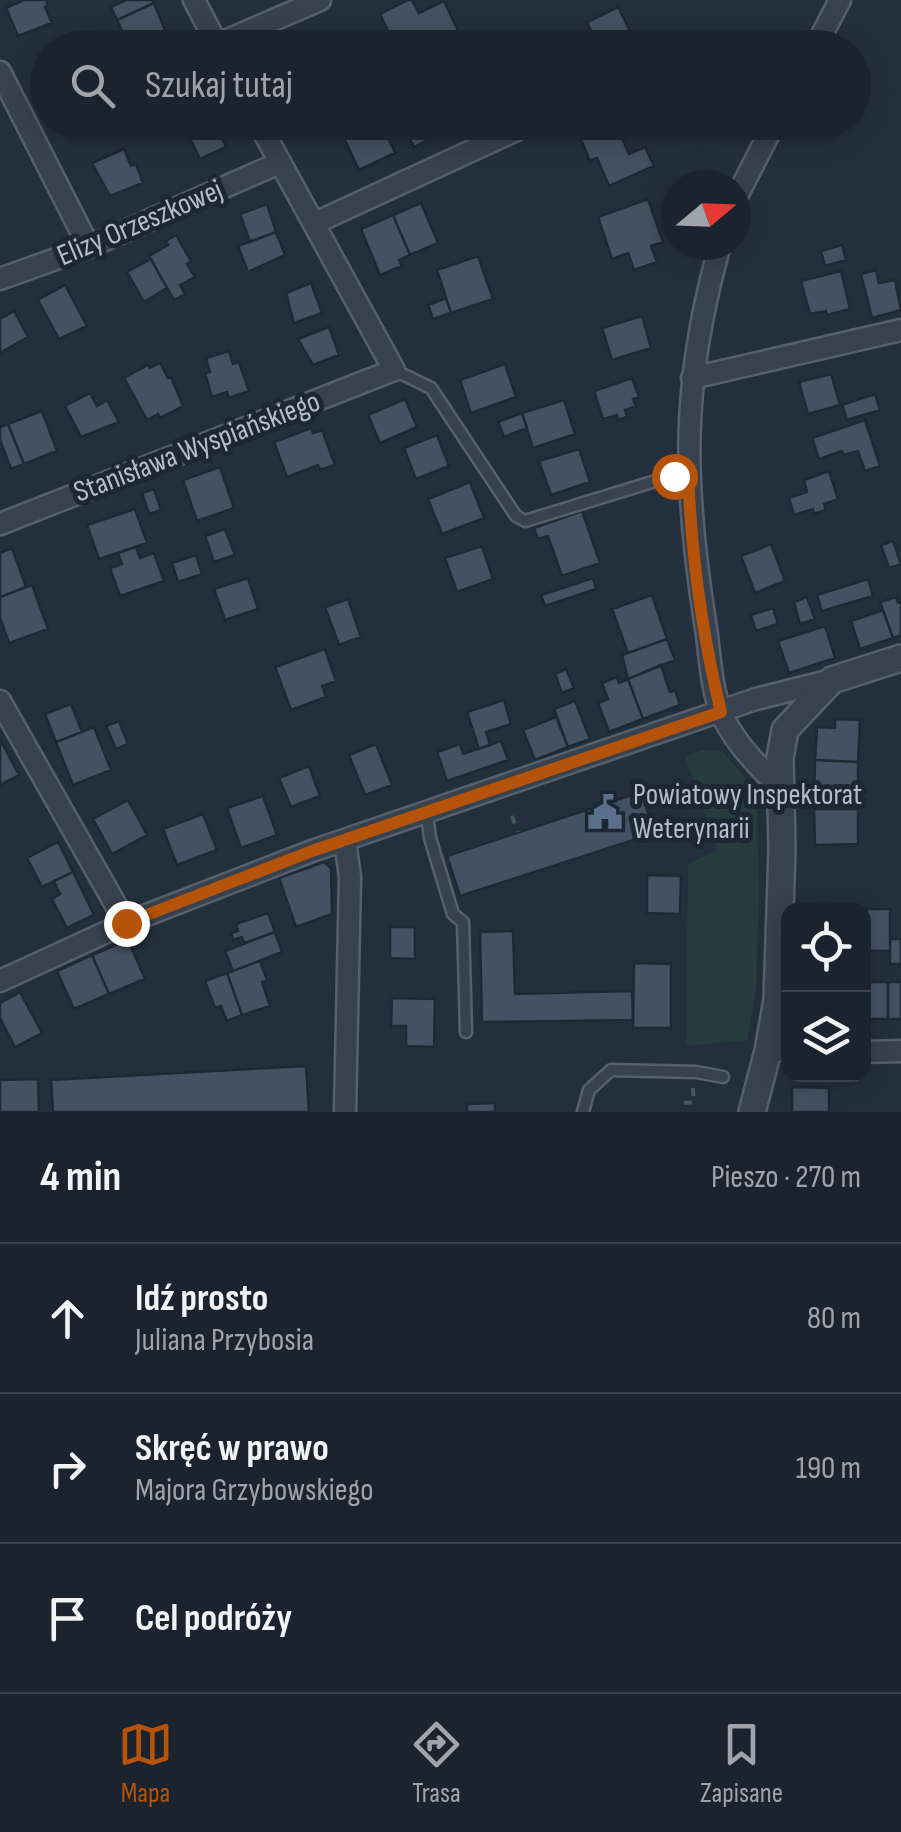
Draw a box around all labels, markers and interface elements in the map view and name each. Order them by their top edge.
search box [30,30,871,140]
icon: search [65,58,120,113]
text: Szukaj tutaj [145,63,293,108]
north arrow [661,170,751,260]
street label: Elizy Orzeszkowej [52,172,228,274]
street label: Stanisława Wyspiańskiego [69,384,325,510]
route start [652,454,698,500]
place label: Powiatowy Inspektorat Weterynarii [633,777,862,847]
public building icon: Powiatowy Inspektorat Weterynarii [586,793,624,831]
route end [104,901,150,947]
map controls [781,902,871,1082]
button: locate [781,902,871,992]
button: layers [781,992,871,1082]
text: 4 min [40,1152,121,1203]
text: Pieszo · 270 m [711,1158,861,1197]
text: Idź prosto [135,1276,268,1321]
icon: ahead [40,1291,95,1346]
text: 80 m [807,1299,861,1338]
text: Juliana Przybosia [135,1321,314,1360]
text: Skręć w prawo [135,1426,329,1471]
icon: right [40,1441,95,1496]
text: 190 m [796,1449,861,1488]
text: Majora Grzybowskiego [135,1471,374,1510]
icon: arrive [40,1591,95,1646]
text: Cel podróży [135,1596,292,1641]
tab: Mapa [118,1717,173,1810]
tab: Trasa [409,1717,464,1810]
tab: Zapisane [700,1717,783,1810]

